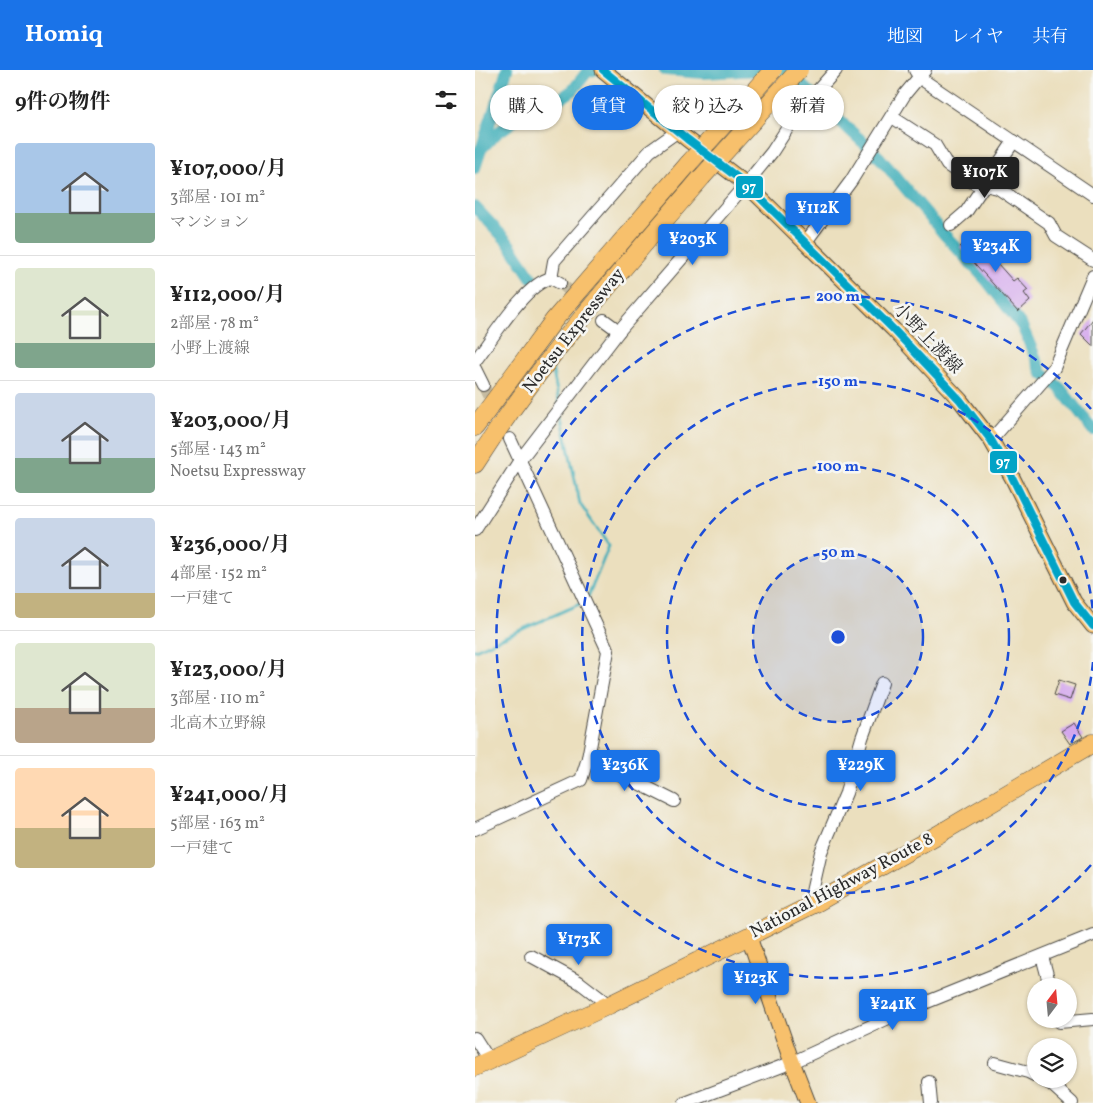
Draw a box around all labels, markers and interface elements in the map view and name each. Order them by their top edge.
text: Homiq [25,18,103,52]
text: 地図 [887,25,923,50]
text: レイヤ [951,25,1004,50]
text: 共有 [1032,25,1068,50]
chip: 購入 [490,85,562,130]
chip: 賃貸 [572,85,644,130]
chip: 絞り込み [654,85,762,130]
chip: 新着 [772,85,844,130]
icon: filters [432,86,460,114]
text: 9件の物件 [15,88,111,117]
text: ¥107,000/月 [170,155,287,184]
pin: ¥107K [950,156,1020,199]
text: ¥107K [962,162,1008,184]
icon: home [55,163,115,223]
line badge: 97 [735,175,764,199]
text: 97 [742,179,757,198]
text: 3部屋 · 101 m² [170,187,265,209]
pin: ¥112K [783,192,853,235]
text: ¥112K [797,198,839,220]
text: マンション [170,212,249,234]
pin: ¥203K [658,224,728,266]
text: ¥203K [669,229,717,251]
pin: ¥234K [961,230,1031,273]
text: ¥234K [972,236,1020,258]
street label: Noetsu Expressway [517,263,631,399]
text: ¥112,000/月 [170,281,285,310]
text: 200 m [816,287,860,308]
icon: home [55,288,115,348]
street label: 小野上渡線 [887,298,967,380]
text: 2部屋 · 78 m² [170,313,259,335]
text: 小野上渡線 [170,338,250,360]
text: 150 m [818,372,858,393]
text: ¥203,000/月 [170,407,292,436]
icon: home [55,413,115,473]
text: 5部屋 · 143 m² [170,439,266,461]
line badge: 97 [989,450,1018,474]
text: 97 [996,454,1011,473]
text: 100 m [817,457,860,478]
text: Noetsu Expressway [170,461,306,483]
text: ¥236,000/月 [170,531,290,560]
icon: home [55,538,115,598]
text: 50 m [821,543,855,564]
text: 4部屋 · 152 m² [170,563,267,585]
unlabelled marker [1058,575,1068,585]
text: 一戸建て [170,588,234,610]
centre of rings [829,628,847,646]
text: ¥123,000/月 [170,656,287,685]
icon: home [55,663,115,723]
text: 3部屋 · 110 m² [170,688,265,710]
text: 北高木立野線 [170,713,266,735]
pin: ¥236K [590,750,660,792]
pin: ¥229K [826,750,896,792]
text: ¥236K [602,755,648,777]
text: ¥229K [837,755,885,777]
text: ¥241,000/月 [170,781,289,810]
icon: home [55,788,115,848]
text: 5部屋 · 163 m² [170,813,265,835]
street label: National Highway Route 8 [746,827,938,945]
text: 一戸建て [170,838,234,860]
pin: ¥173K [544,924,614,966]
text: ¥173K [557,929,601,951]
pin: ¥123K [721,962,791,1005]
text: ¥123K [734,968,778,990]
north arrow [1027,978,1077,1028]
map controls [1027,978,1077,1088]
pin: ¥241K [858,988,928,1031]
text: ¥241K [870,994,916,1016]
button: layers [1027,1038,1077,1088]

